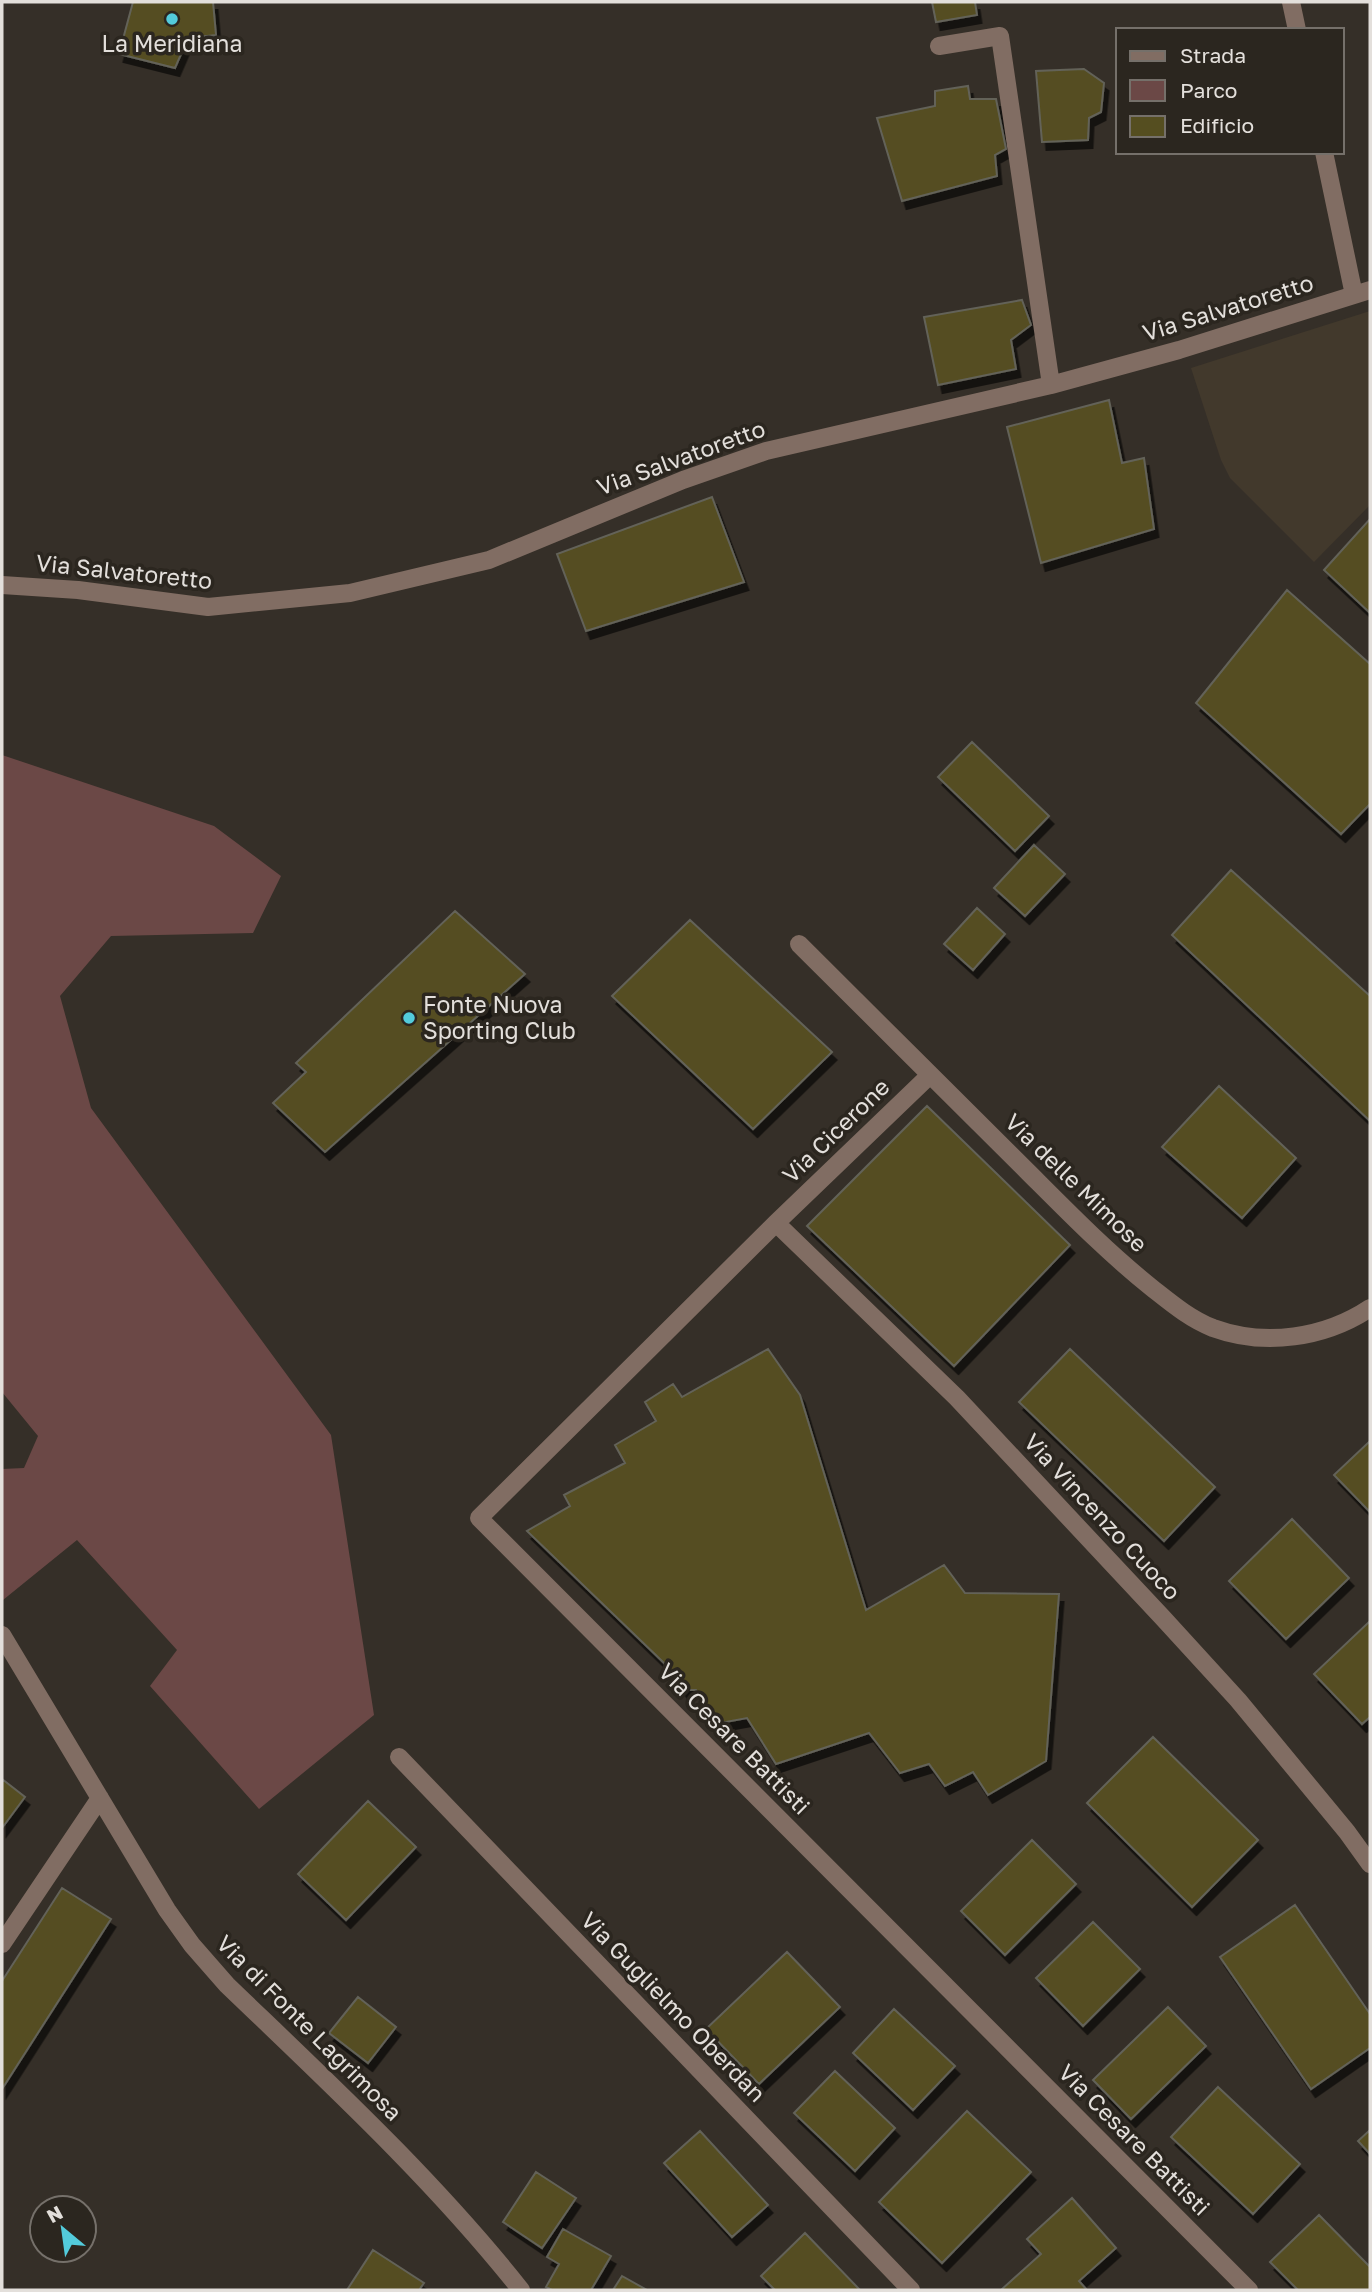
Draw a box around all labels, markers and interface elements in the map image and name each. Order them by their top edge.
marker: La Meridiana [164,11,180,27]
legend [1116,28,1344,154]
place label: La Meridiana [102,29,242,57]
text: Strada [1180,42,1246,68]
text: Parco [1180,77,1237,103]
text: Edificio [1180,112,1254,138]
street label: Via Salvatoretto [1139,268,1316,346]
street label: Via Salvatoretto [593,414,769,500]
street label: Via Salvatoretto [35,548,214,594]
place label: Fonte Nuova Sporting Club [423,990,576,1044]
marker: Fonte Nuova Sporting Club [401,1010,417,1026]
street label: Via Cicerone [776,1072,895,1188]
street label: Via delle Mimose [1000,1107,1154,1257]
street label: Via Vincenzo Cuoco [1018,1427,1187,1605]
street label: Via Cesare Battisti [653,1657,816,1820]
street label: Via Guglielmo Oberdan [576,1905,772,2107]
street label: Via di Fonte Lagrimosa [211,1929,408,2126]
street label: Via Cesare Battisti [1053,2058,1216,2221]
north arrow [28,2194,98,2264]
text: N [43,2200,66,2227]

